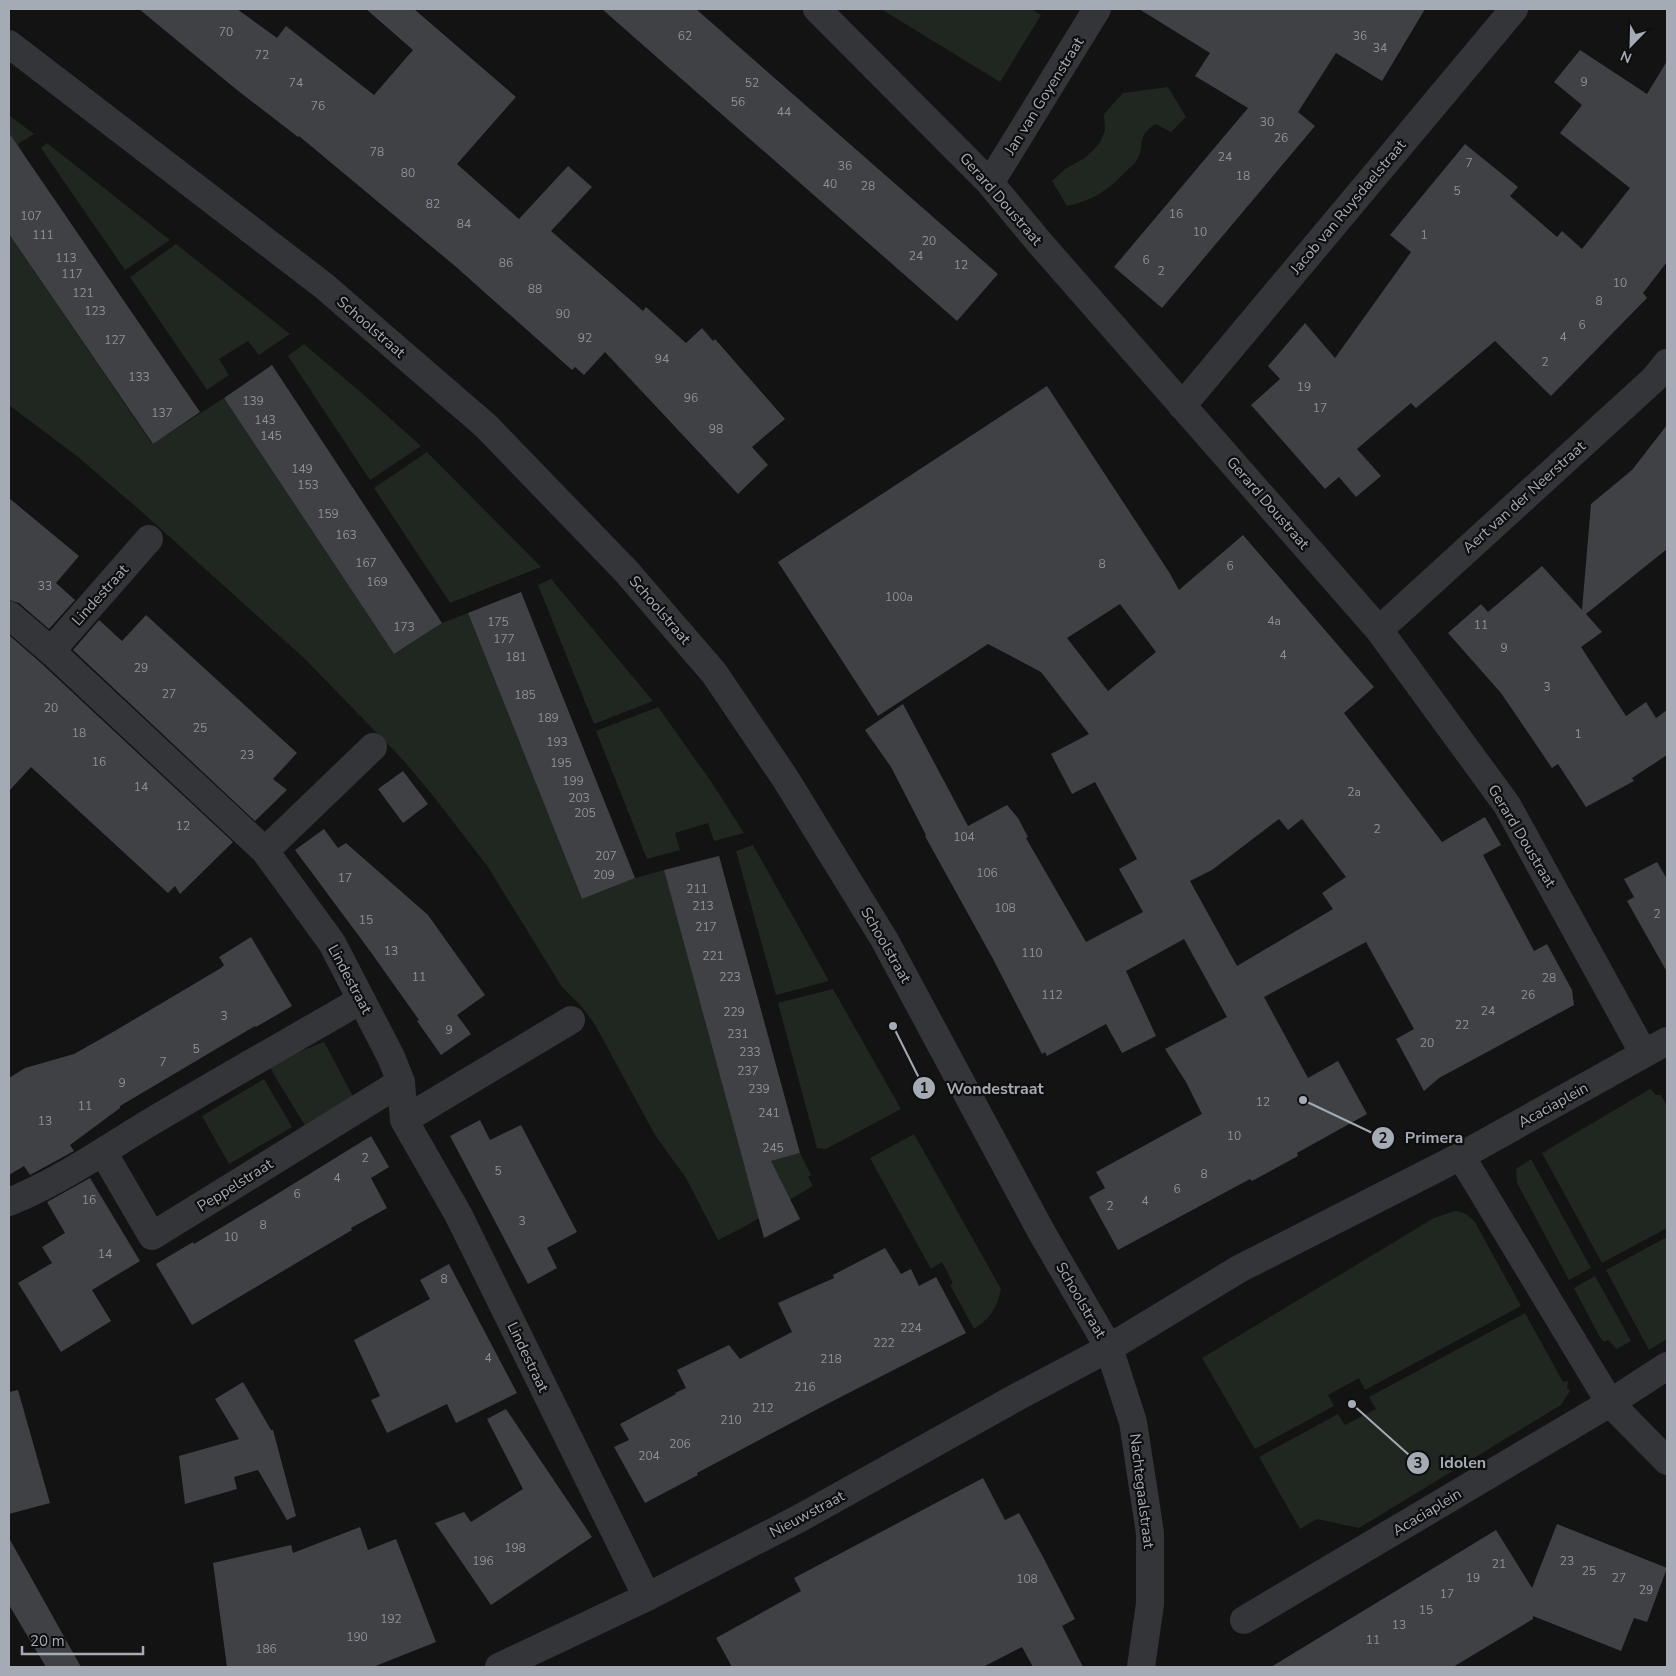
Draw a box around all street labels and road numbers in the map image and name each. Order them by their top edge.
street label: Jan van Goyenstraat [999,33,1089,159]
street label: Jacob van Ruysdaelstraat [1285,135,1411,279]
street label: Gerard Doustraat [955,148,1047,250]
street label: Schoolstraat [333,292,410,363]
street label: Aert van der Neerstraat [1458,436,1590,558]
street label: Gerard Doustraat [1222,452,1314,554]
street label: Lindestraat [67,560,133,630]
street label: Schoolstraat [625,572,696,649]
street label: Gerard Doustraat [1483,781,1561,892]
street label: Schoolstraat [856,903,916,987]
street label: Lindestraat [323,941,377,1018]
street label: Acaciaplein [1514,1078,1592,1132]
street label: Peppelstraat [193,1153,277,1216]
street label: Schoolstraat [1051,1258,1111,1342]
street label: Lindestraat [502,1319,554,1396]
street label: Nachtegaalstraat [1125,1432,1159,1550]
street label: Acaciaplein [1389,1484,1465,1540]
street label: Nieuwstraat [766,1486,849,1542]

